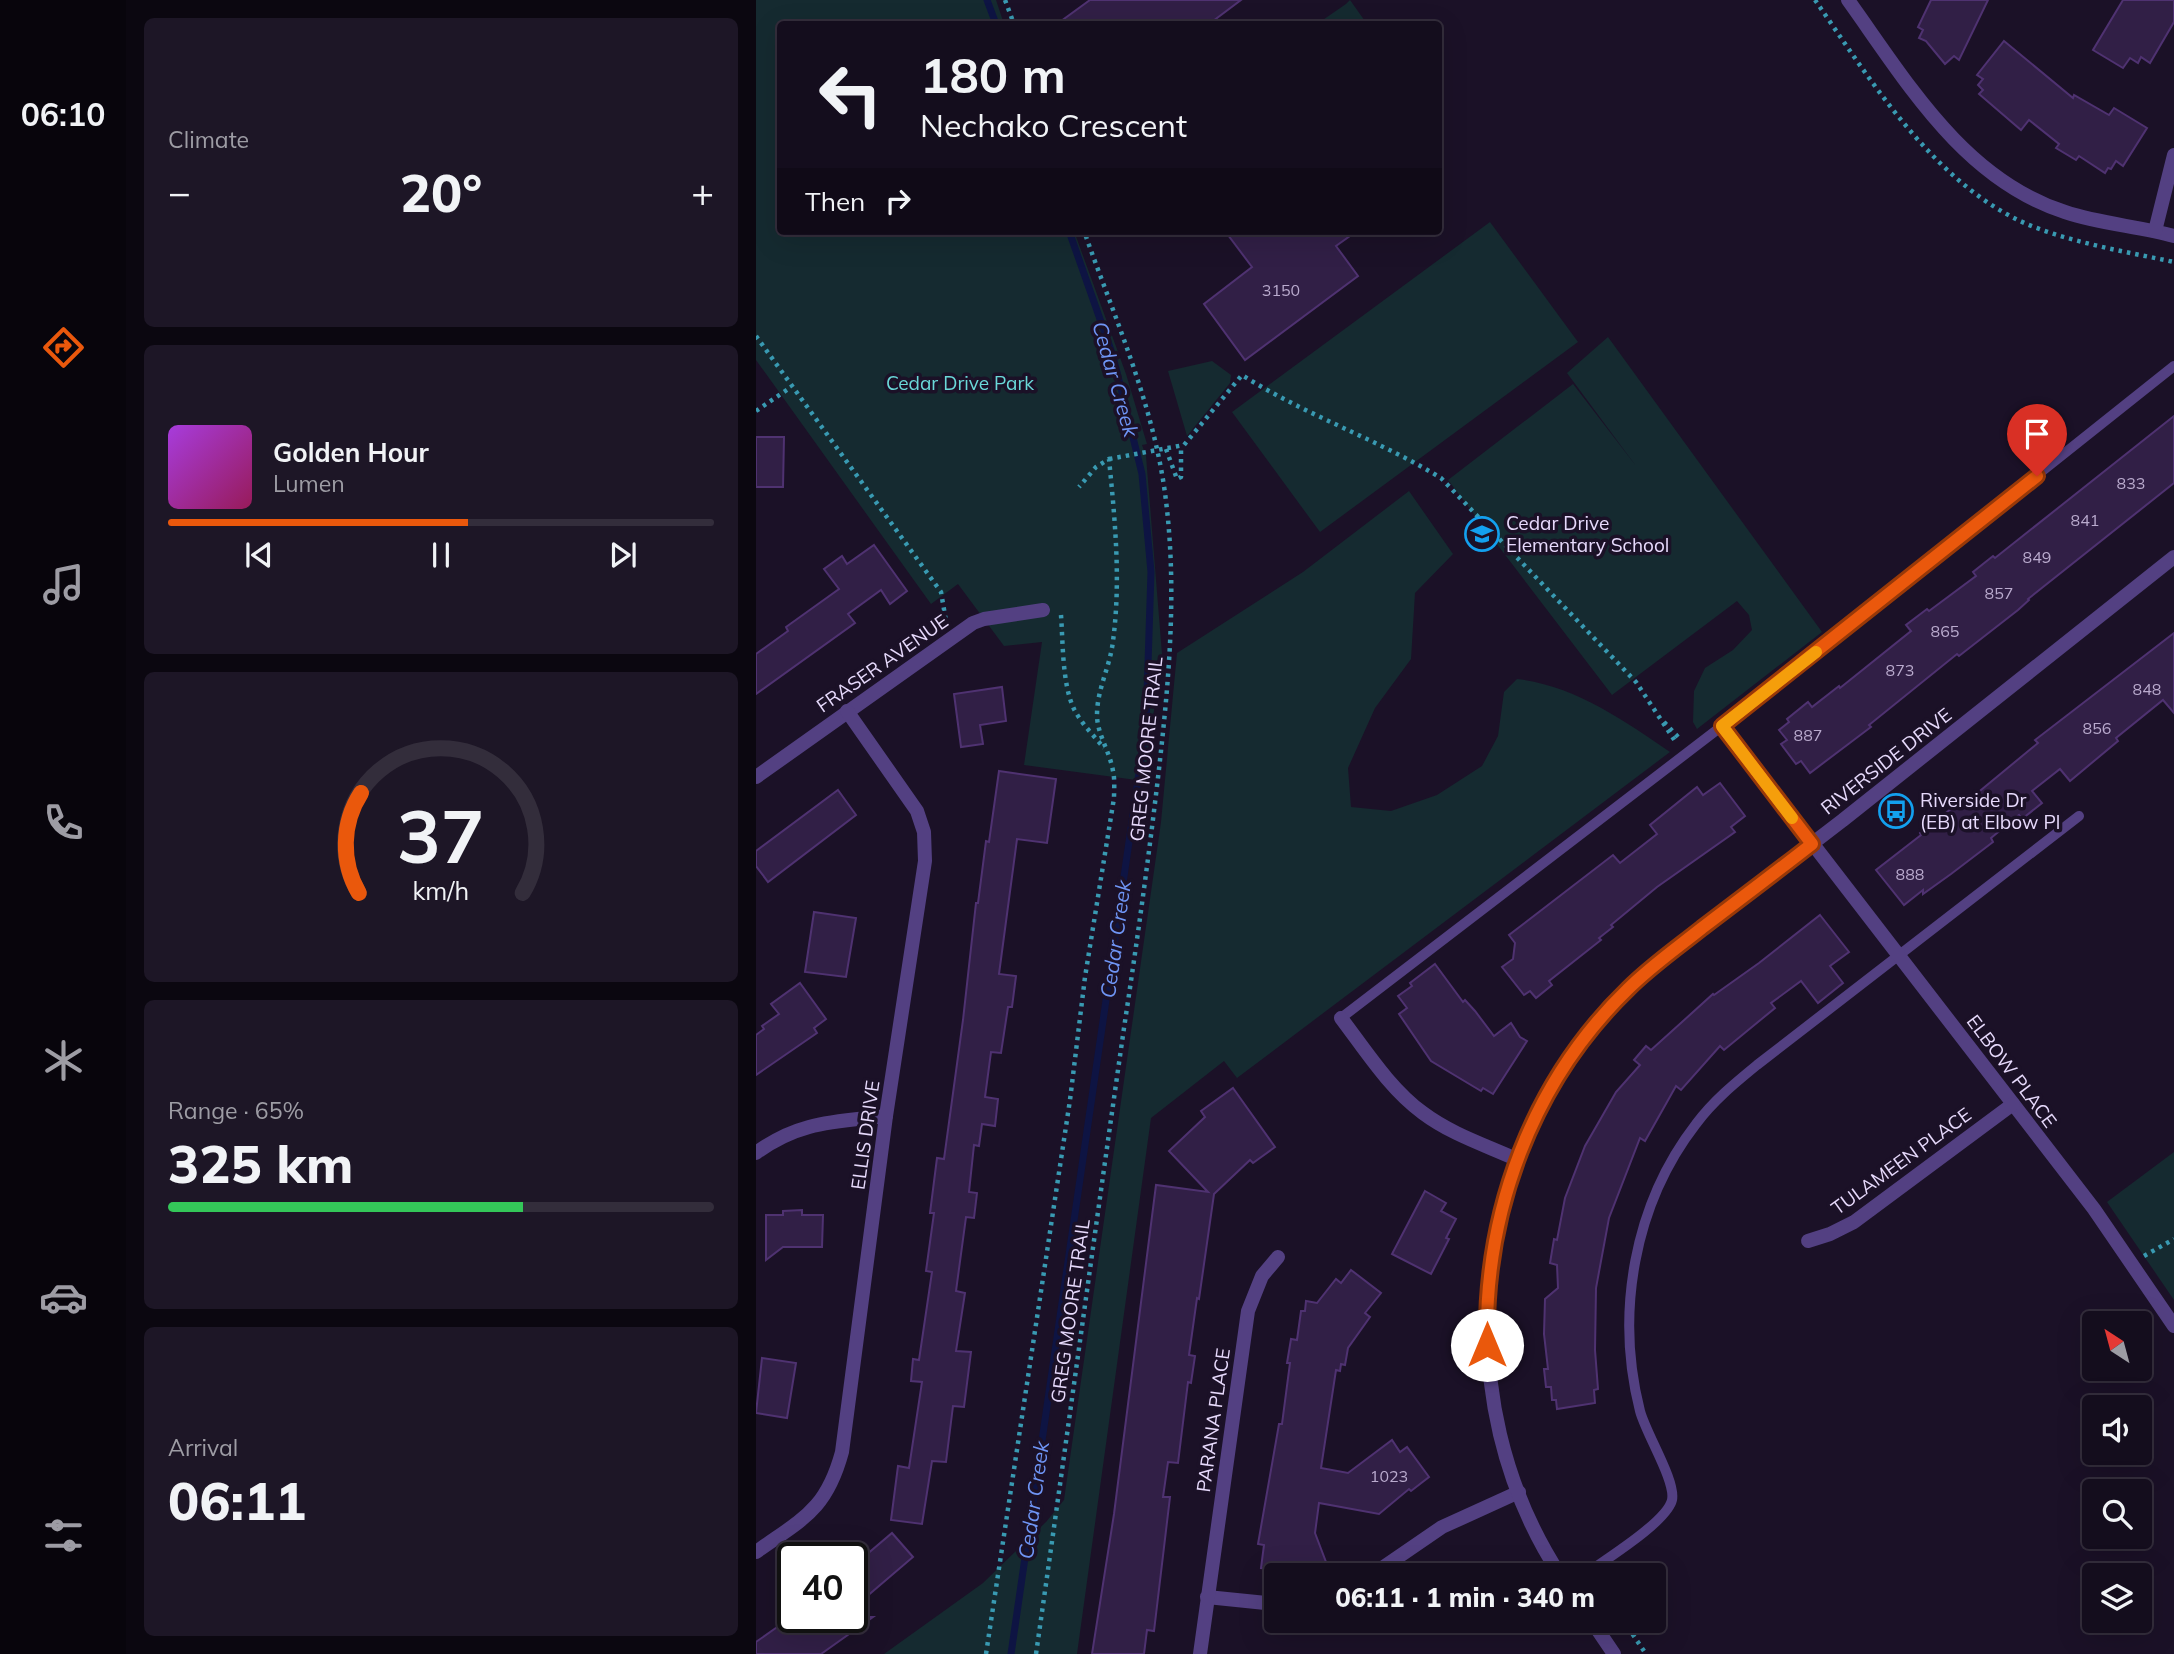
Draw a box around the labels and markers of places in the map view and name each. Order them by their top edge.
pin [2007,404,2067,476]
place label: Cedar Drive Elementary School [1506,511,1669,557]
school or university icon: Cedar Drive Elementary School [1463,515,1501,553]
place label: Riverside Dr (EB) at Elbow Pl [1920,788,2060,834]
bus stop icon: Riverside Dr (EB) at Elbow Pl [1877,792,1915,830]

